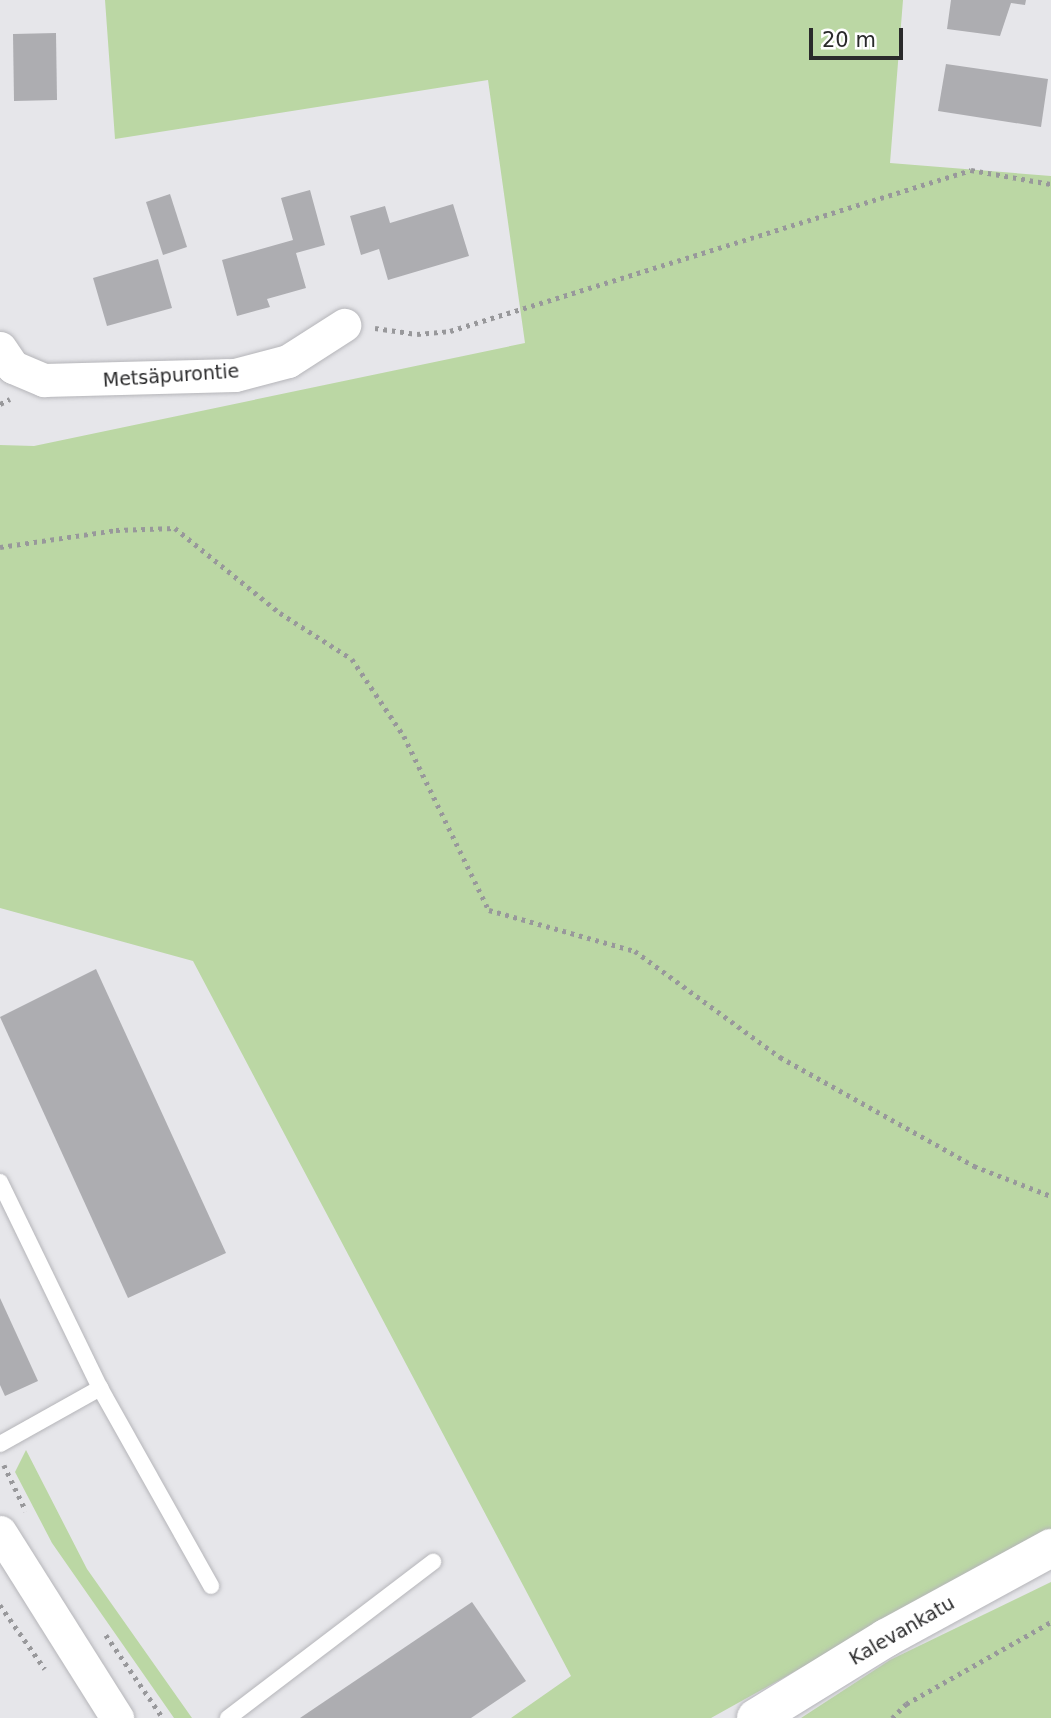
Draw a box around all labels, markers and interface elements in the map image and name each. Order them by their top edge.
scale bar [813,14,908,58]
text: 20 m [822,28,876,52]
street label: Metsäpurontie [102,360,240,392]
street label: Kalevankatu [845,1592,959,1670]

